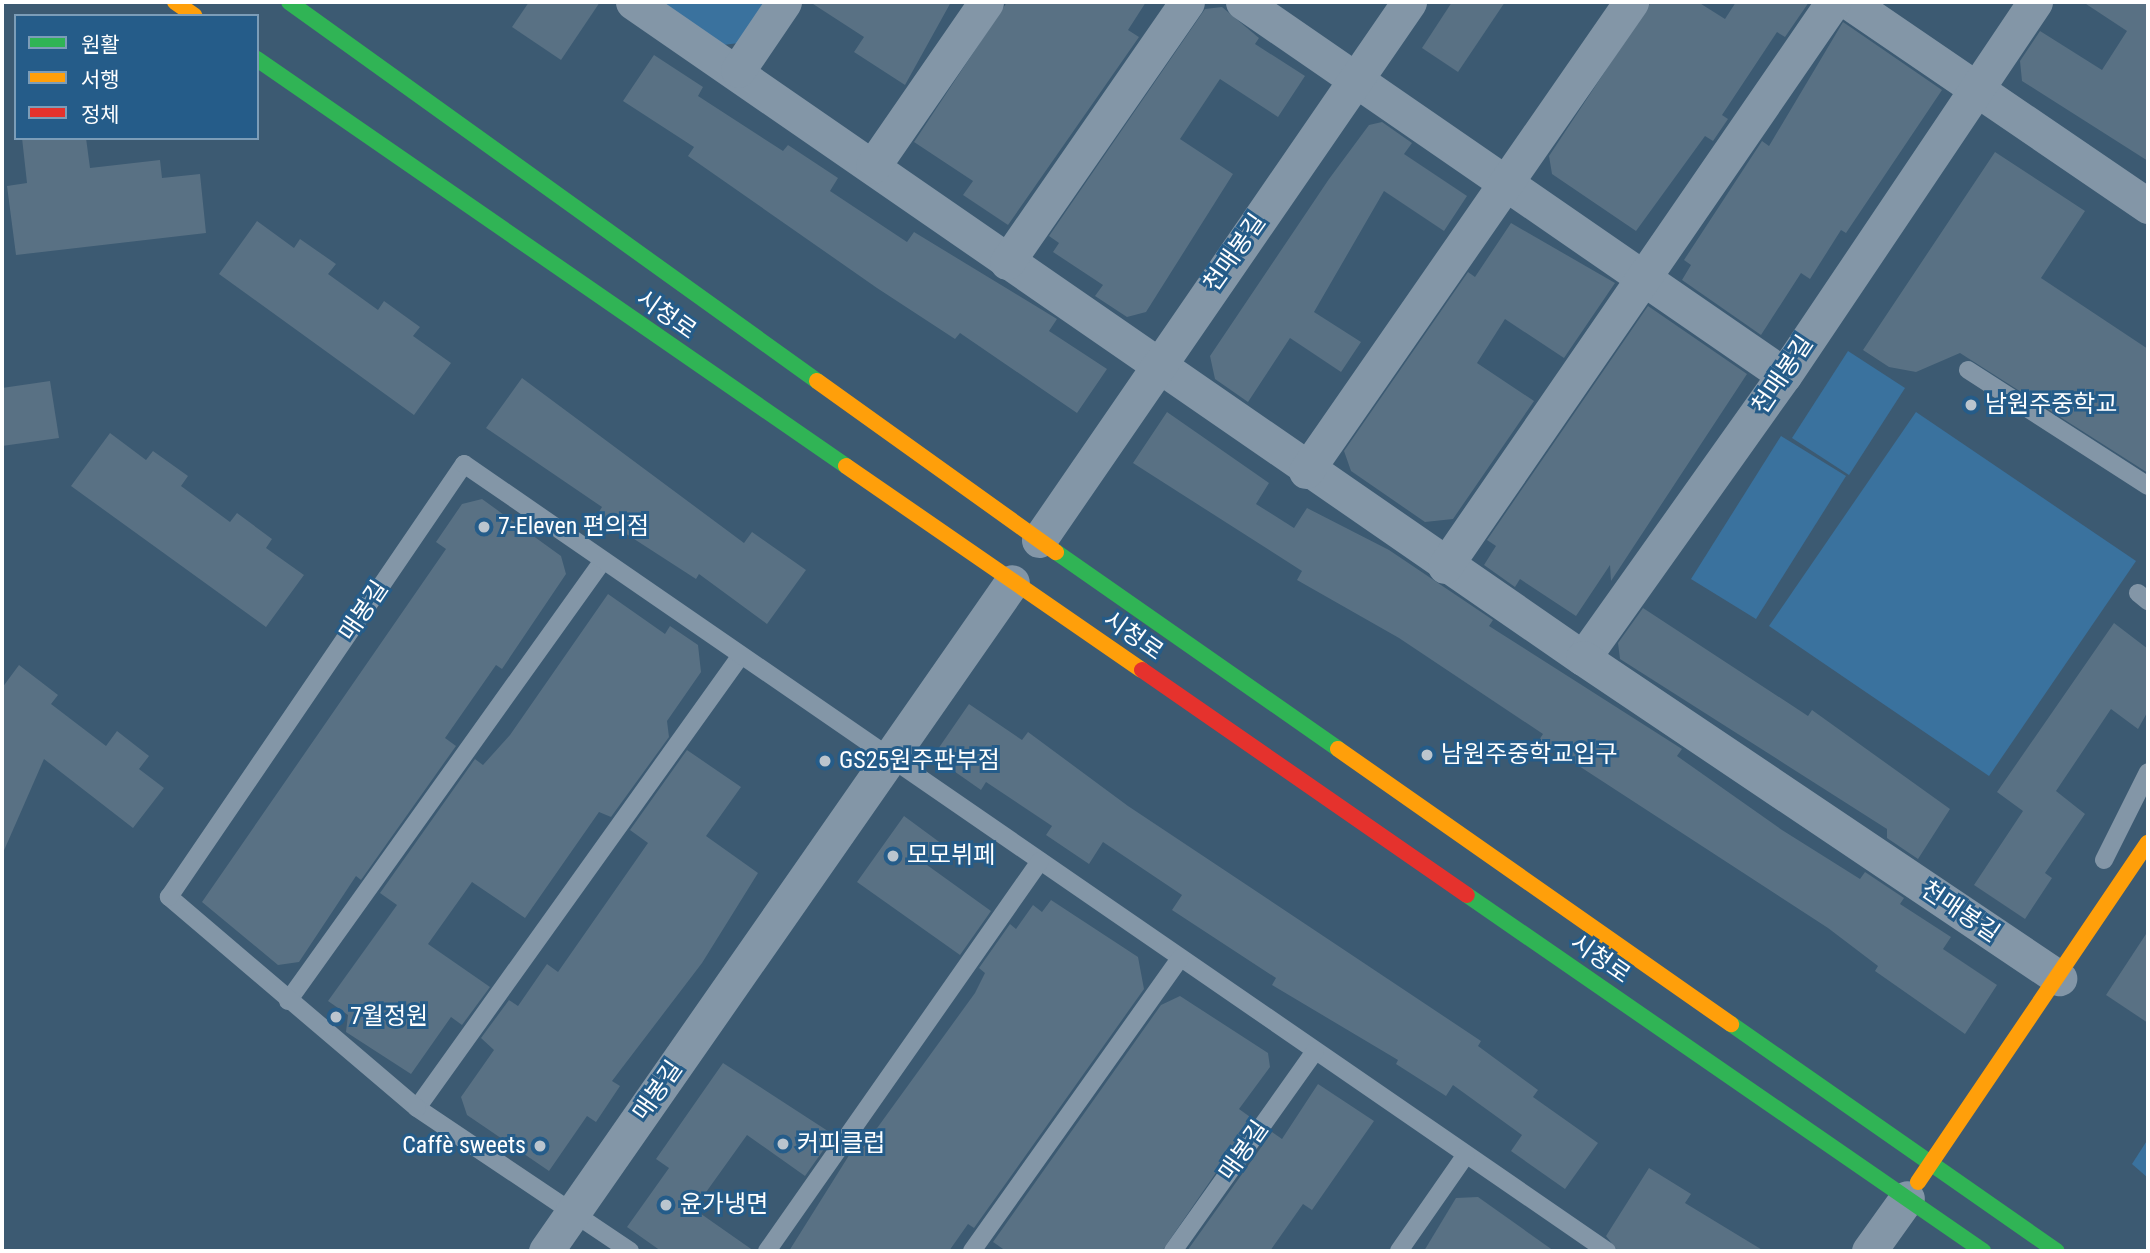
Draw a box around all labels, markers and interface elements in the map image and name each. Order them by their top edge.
legend [14,14,259,140]
text: 원활 [81,33,120,57]
text: 서행 [81,68,120,92]
text: 정체 [81,103,120,127]
street label: 천매봉길 [1198,209,1272,297]
street label: 시청로 [631,284,701,346]
street label: 천매봉길 [1746,330,1820,420]
place label: 남원주중학교 [1985,391,2117,419]
marker: 남원주중학교 [1963,397,1979,413]
place label: 7-Eleven 편의점 [498,513,649,541]
marker: 7-Eleven 편의점 [476,519,492,535]
street label: 매봉길 [334,575,394,647]
street label: 시청로 [1098,605,1168,667]
place label: 남원주중학교입구 [1441,741,1618,769]
place label: GS25원주판부점 [839,747,1000,775]
marker: 남원주중학교입구 [1419,747,1435,763]
marker: GS25원주판부점 [817,753,833,769]
place label: 모모뷔페 [907,842,995,870]
marker: 모모뷔페 [885,848,901,864]
street label: 천매봉길 [1915,875,2005,949]
street label: 시청로 [1565,928,1635,990]
place label: 7월정원 [350,1003,428,1031]
marker: 7월정원 [328,1009,344,1025]
street label: 매봉길 [627,1056,689,1126]
street label: 매봉길 [1213,1116,1275,1186]
place label: 커피클럽 [797,1130,885,1158]
place label: Caffè sweets [402,1132,526,1160]
marker: 커피클럽 [775,1136,791,1152]
marker: Caffè sweets [532,1138,548,1154]
place label: 윤가냉면 [680,1191,768,1219]
marker: 윤가냉면 [658,1197,674,1213]

